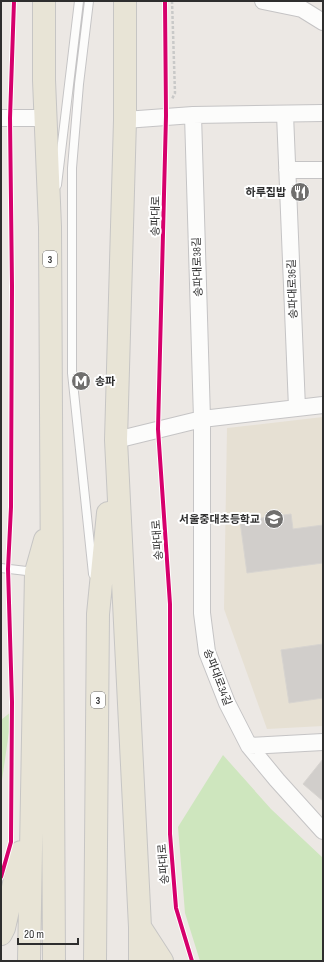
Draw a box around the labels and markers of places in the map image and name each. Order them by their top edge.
restaurant icon: 하루집밥 [289,181,311,203]
place label: 하루집밥 [246,186,286,199]
metro station icon: 송파 [70,370,92,392]
place label: 송파 [95,375,115,388]
school or university icon: 서울중대초등학교 [263,508,285,530]
place label: 서울중대초등학교 [179,513,260,526]

